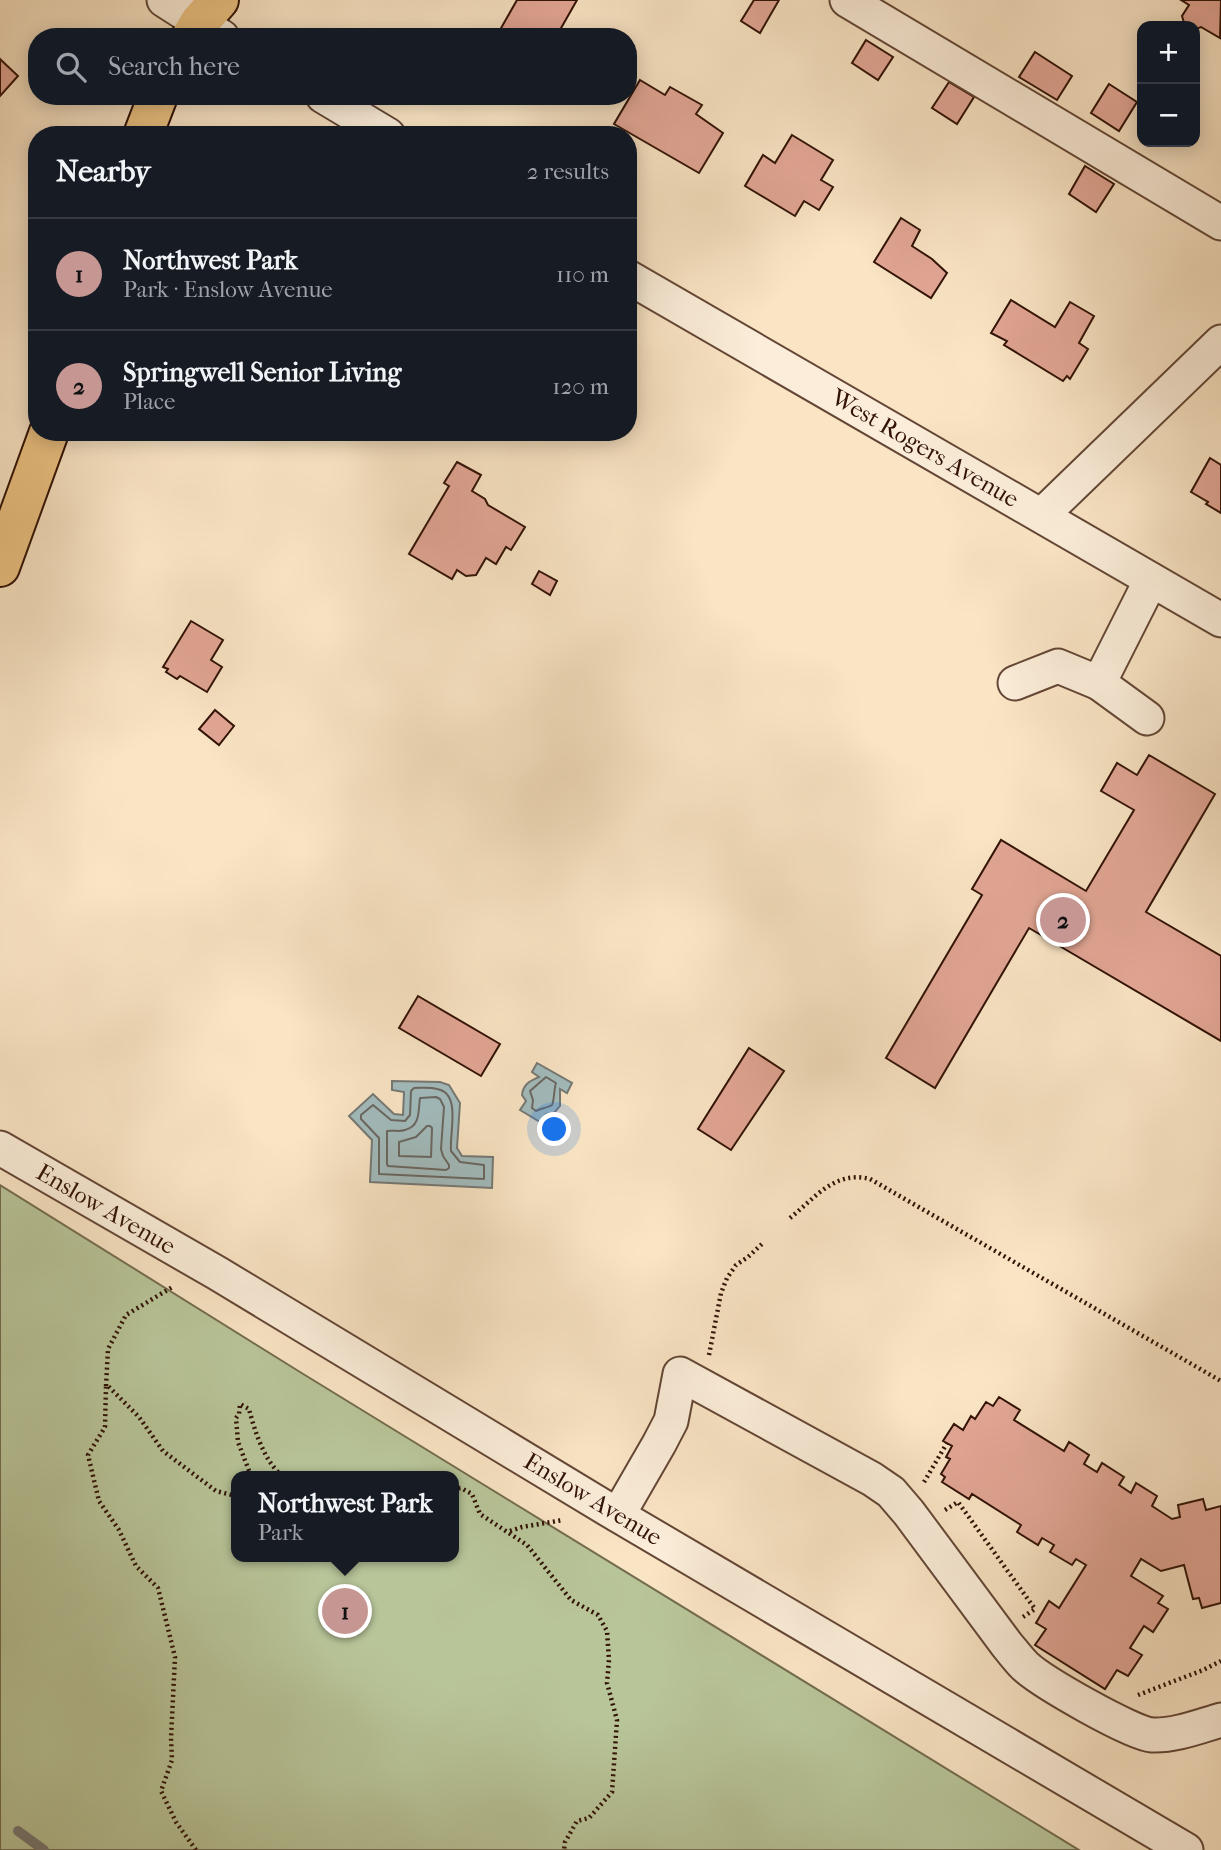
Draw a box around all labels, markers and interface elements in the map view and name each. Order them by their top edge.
map controls [1137,21,1200,147]
button: + [1137,21,1200,84]
search box [28,28,637,105]
icon: search [52,48,90,86]
text: Search here [108,51,240,82]
button: − [1137,84,1200,147]
text: Nearby [56,154,151,189]
text: 2 results [527,158,609,185]
text: Northwest Park [123,245,298,276]
text: 1 [75,261,83,288]
text: 110 m [556,261,609,288]
text: Park · Enslow Avenue [123,276,333,303]
text: Springwell Senior Living [123,357,401,388]
text: 2 [73,373,85,400]
text: 120 m [552,373,609,400]
street label: West Rogers Avenue [825,382,1024,513]
text: Place [123,388,175,415]
pin: 2 [1040,894,1086,946]
your location [537,1112,571,1146]
street label: Enslow Avenue [31,1158,181,1260]
street label: Enslow Avenue [519,1447,667,1551]
popup [231,1471,459,1562]
text: Northwest Park [258,1488,432,1519]
text: Park [258,1519,303,1546]
pin: 1 [322,1585,368,1637]

